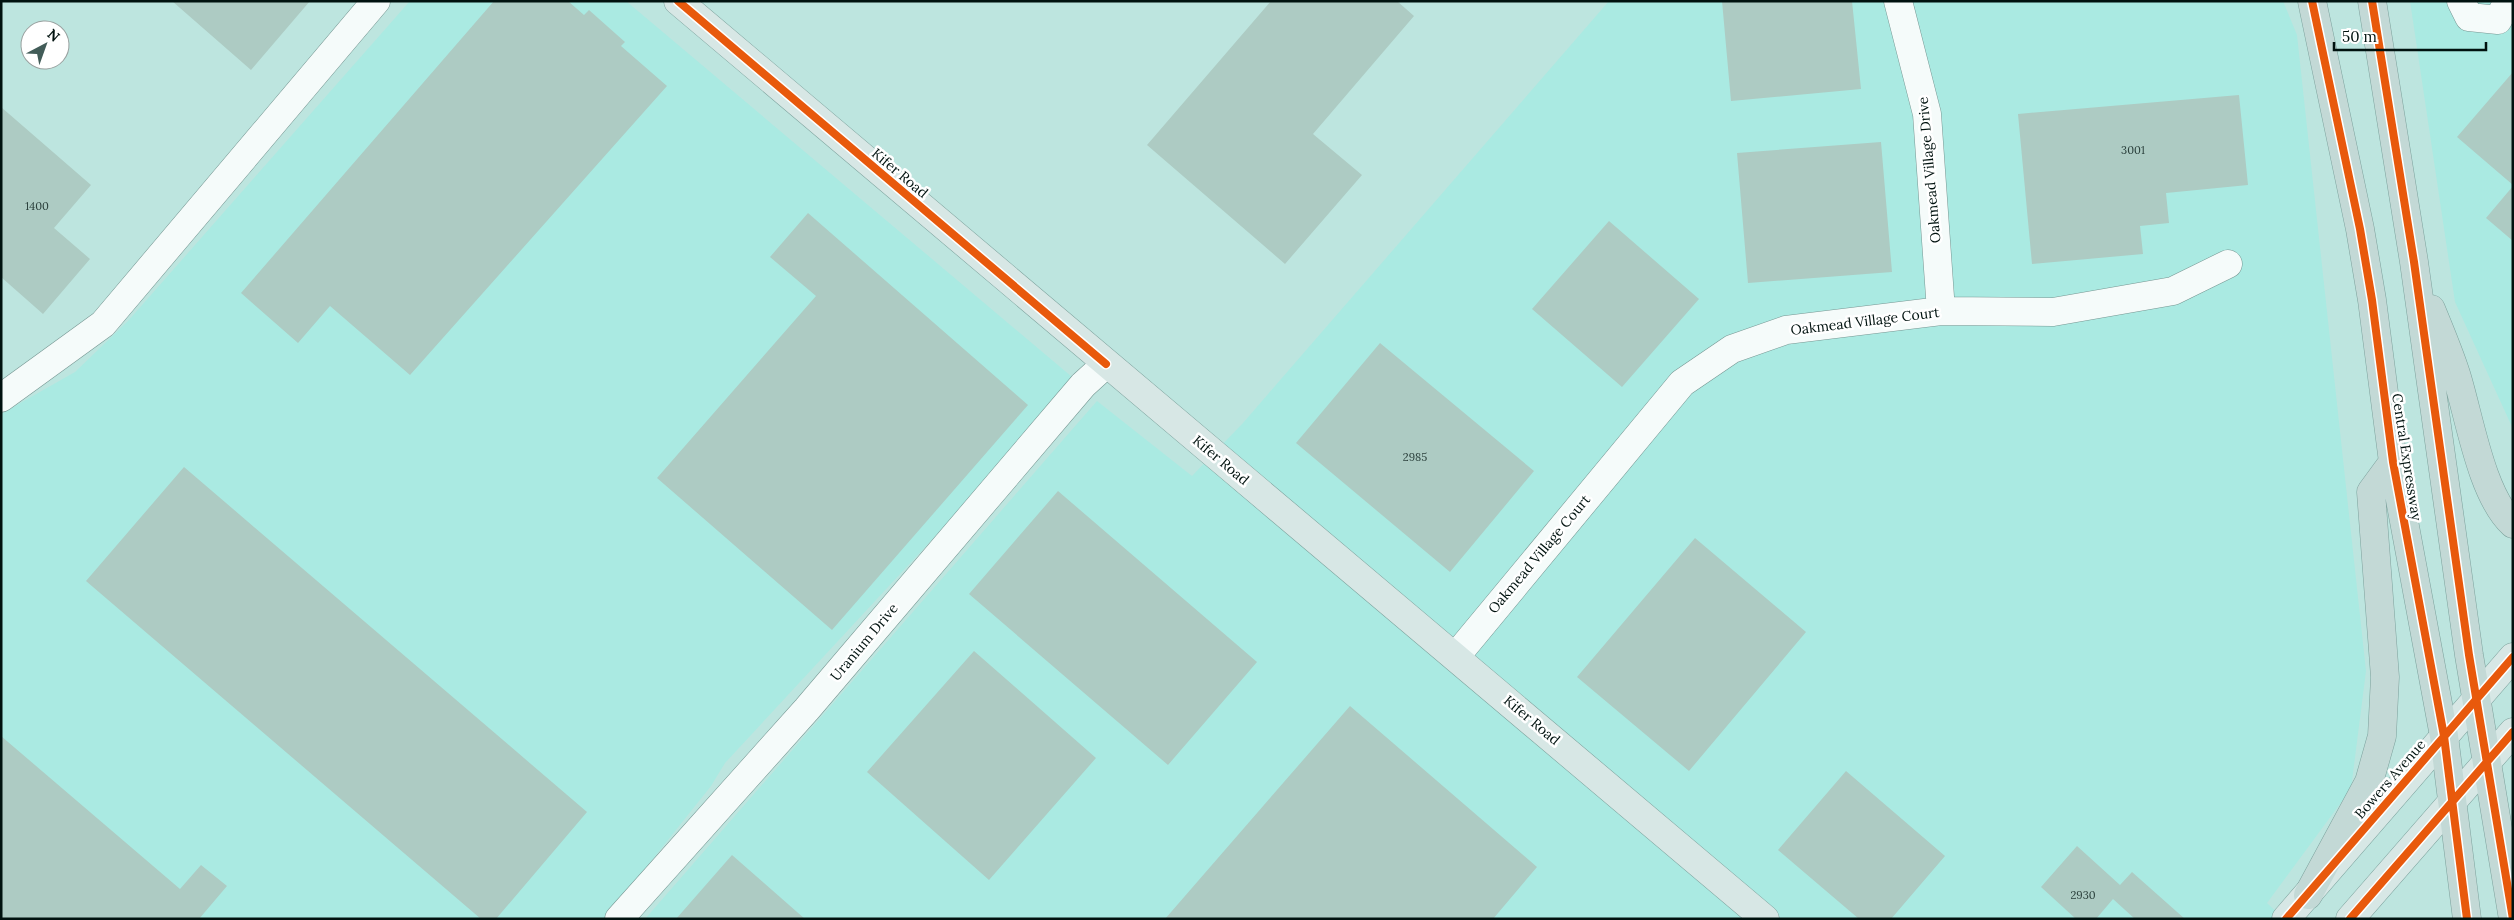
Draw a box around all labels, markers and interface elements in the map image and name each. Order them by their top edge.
north arrow [20,20,70,70]
scale bar [2334,20,2486,52]
text: N [44,25,64,46]
text: 50 m [2342,27,2377,46]
street label: Oakmead Village Drive [1914,96,1944,244]
house number: 3001 [2121,143,2145,157]
street label: Kifer Road [868,144,932,202]
house number: 1400 [25,199,49,213]
street label: Oakmead Village Court [1790,303,1941,339]
street label: Central Expressway [2388,392,2426,522]
street label: Kifer Road [1189,431,1253,489]
house number: 2985 [1403,450,1427,464]
street label: Oakmead Village Court [1484,490,1594,617]
street label: Uranium Drive [826,599,902,684]
street label: Kifer Road [1500,691,1564,749]
street label: Bowers Avenue [2351,735,2430,822]
house number: 2930 [2070,888,2096,902]

